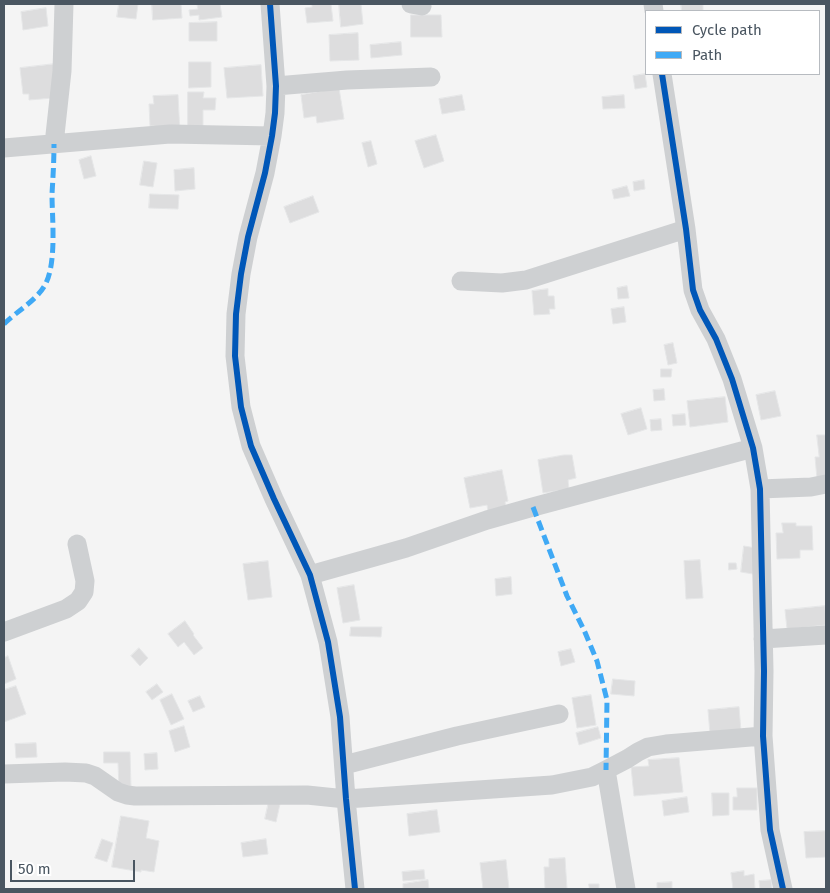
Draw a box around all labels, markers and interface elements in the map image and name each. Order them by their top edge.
legend [645,10,820,75]
text: Cycle path [692,21,762,39]
text: Path [692,46,722,64]
scale bar [12,850,138,882]
text: 50 m [18,860,51,878]

